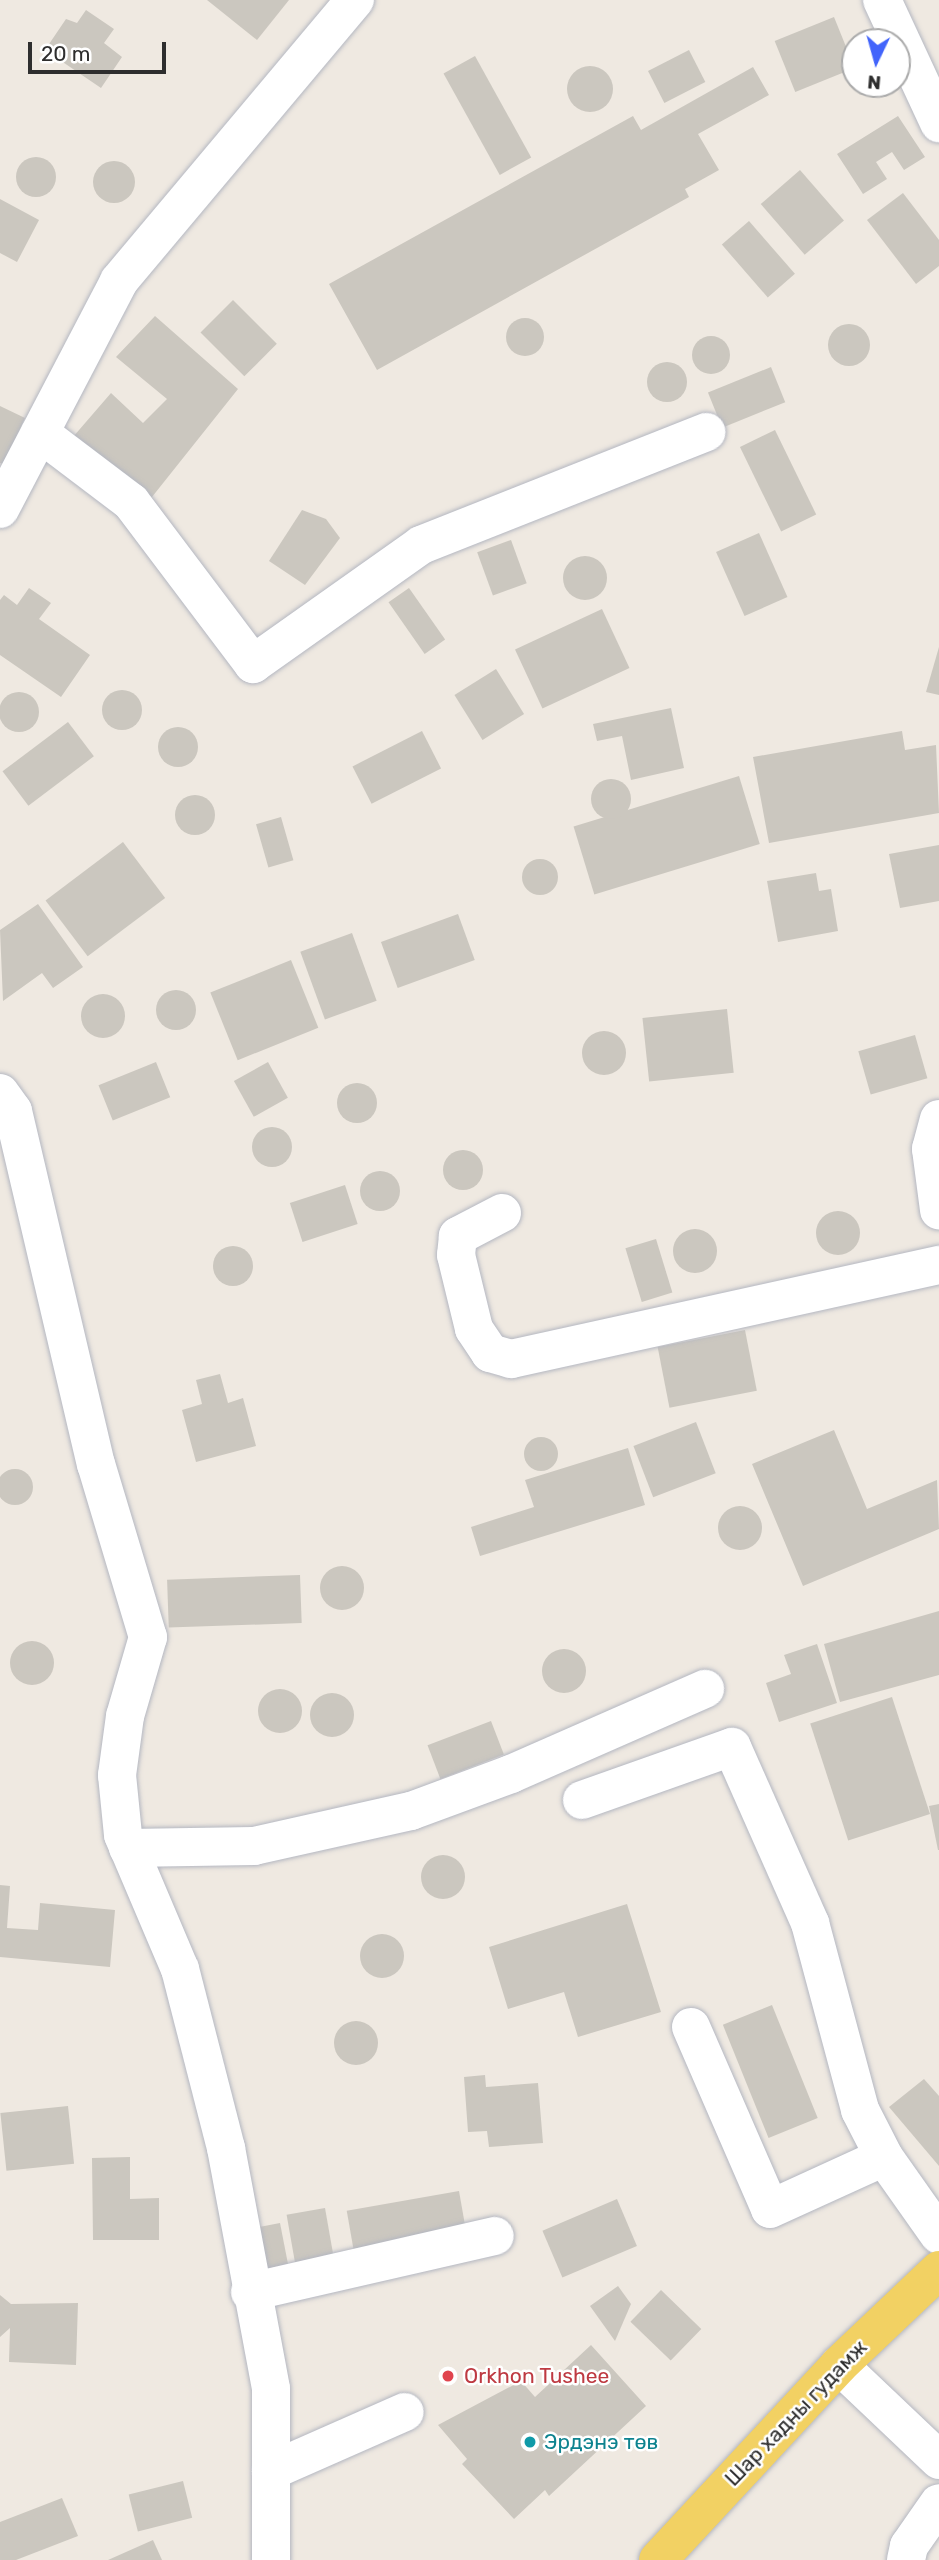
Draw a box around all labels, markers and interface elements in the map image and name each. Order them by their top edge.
scale bar [32,28,170,72]
north arrow [841,28,911,98]
text: 20 m [41,41,90,66]
text: N [866,70,882,94]
street label: Шар хадны гудамж [720,2335,872,2491]
place label: Orkhon Tushee [464,2363,610,2389]
marker: Orkhon Tushee [438,2366,458,2386]
place label: Эрдэнэ төв [544,2429,658,2455]
marker: Эрдэнэ төв [522,2434,538,2450]

